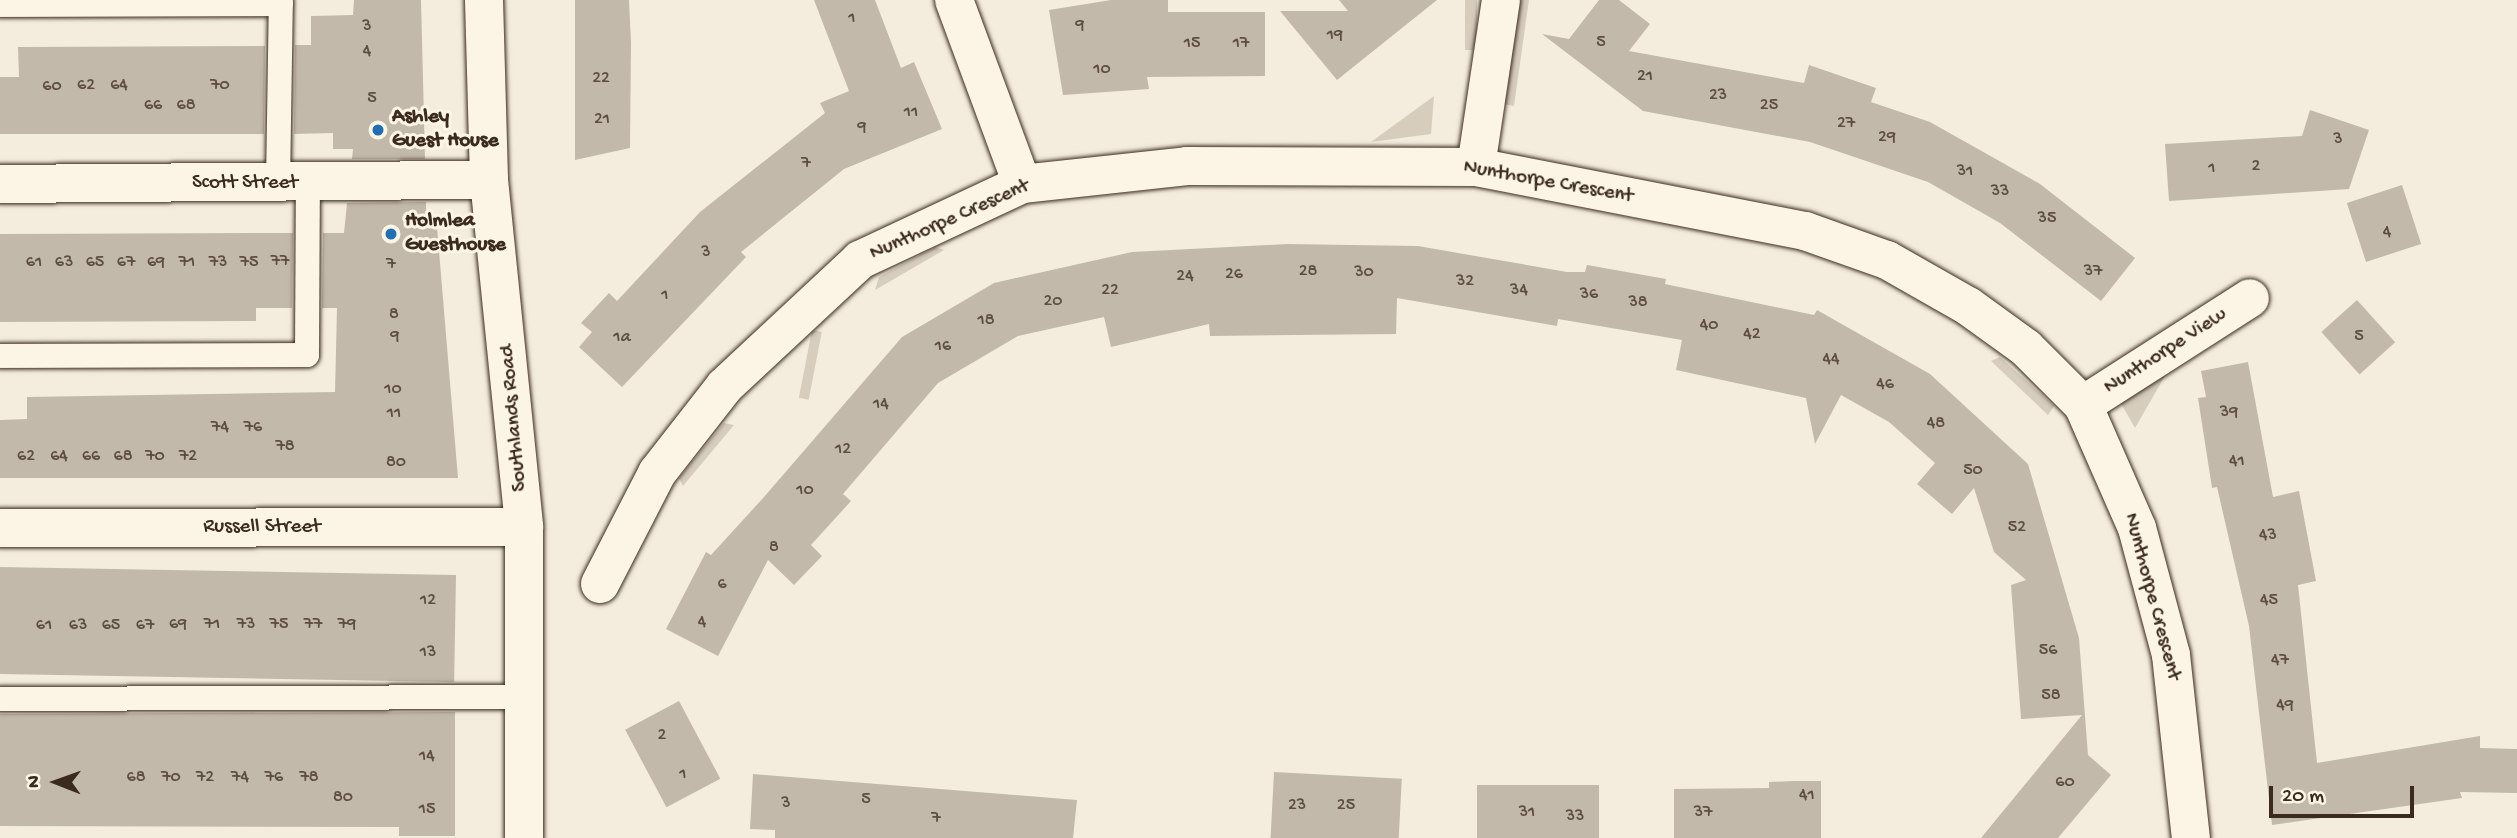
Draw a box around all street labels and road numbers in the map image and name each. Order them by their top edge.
street label: Nunthorpe Crescent [1461,156,1635,210]
street label: Scott Street [192,171,298,197]
street label: Nunthorpe Crescent [866,175,1034,267]
street label: Nunthorpe View [2100,303,2232,401]
street label: Southlands Road [496,343,534,493]
street label: Nunthorpe Crescent [2117,511,2185,683]
street label: Russell Street [203,515,321,541]

